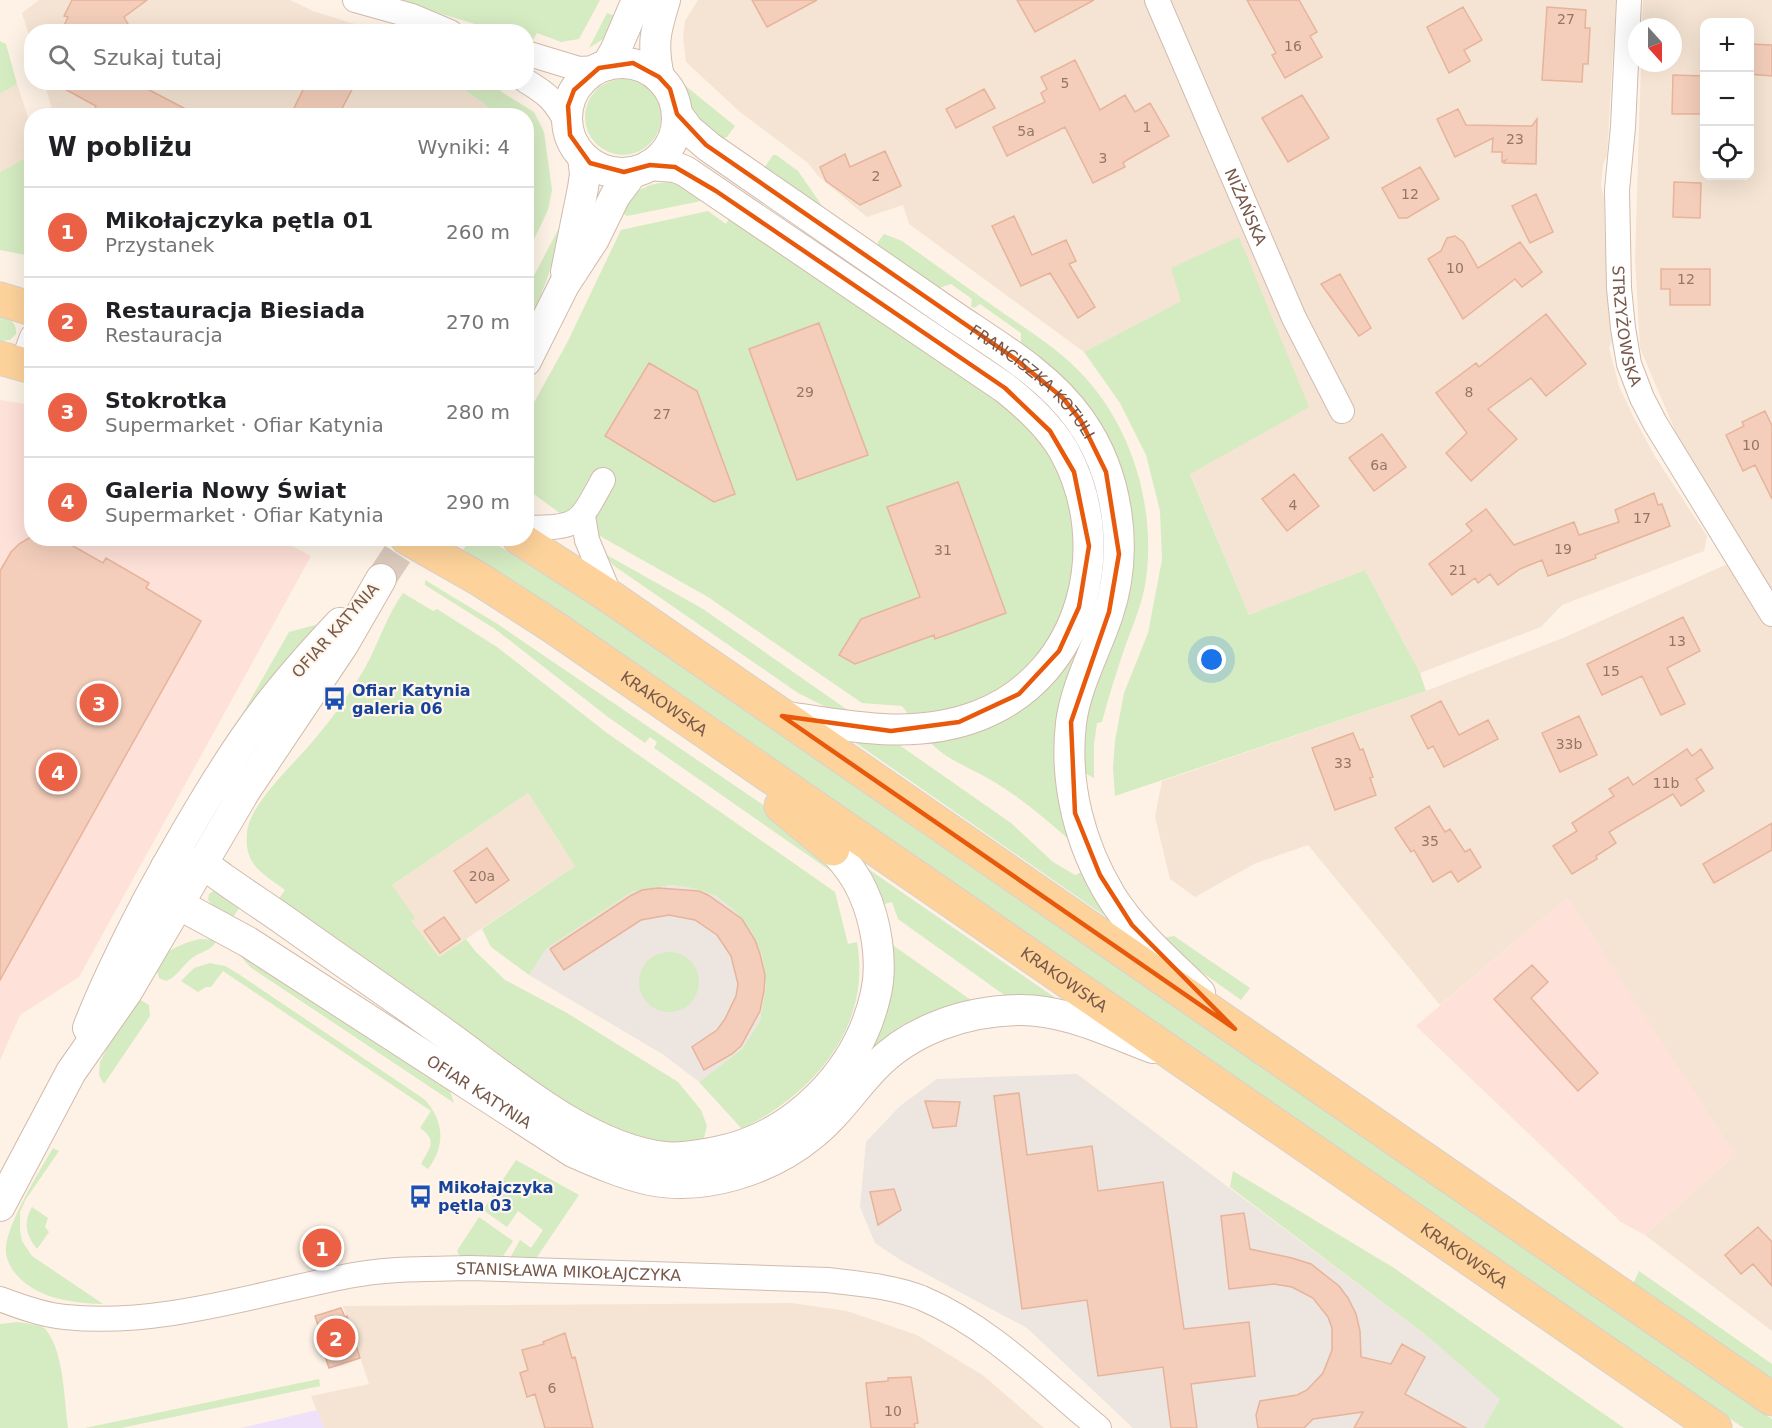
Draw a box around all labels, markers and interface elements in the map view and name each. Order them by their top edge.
house number: 27 [1557,11,1575,27]
north arrow [1628,18,1682,72]
map controls [1700,18,1754,180]
button: + [1700,18,1754,72]
search box [24,24,534,90]
house number: 16 [1284,38,1302,54]
icon: search [45,41,78,74]
text: Szukaj tutaj [93,45,222,70]
button: − [1700,72,1754,126]
house number: 5 [1061,75,1069,91]
house number: 1 [1143,119,1151,135]
house number: 5a [1017,123,1035,139]
button: locate [1700,126,1754,180]
house number: 23 [1506,131,1524,147]
text: W pobliżu [48,132,192,162]
text: Wyniki: 4 [418,135,510,159]
house number: 3 [1099,150,1107,166]
street label: NIŻAŃSKA [1221,165,1271,248]
house number: 2 [872,168,880,184]
house number: 12 [1401,186,1419,202]
text: Mikołajczyka pętla 01 [105,208,373,233]
text: 1 [61,220,74,244]
text: 260 m [446,220,510,244]
text: Przystanek [105,233,214,257]
house number: 10 [1446,260,1464,276]
street label: STRZYŻOWSKA [1609,265,1646,389]
house number: 12 [1677,271,1695,287]
text: Restauracja Biesiada [105,298,365,323]
text: 2 [61,310,74,334]
text: 270 m [446,310,510,334]
street label: FRANCISZKA KOTULI [966,321,1099,442]
text: Restauracja [105,323,223,347]
house number: 29 [796,384,814,400]
house number: 8 [1465,384,1473,400]
text: Stokrotka [105,388,227,413]
text: 3 [61,400,74,424]
text: 280 m [446,400,510,424]
house number: 27 [653,406,671,422]
text: Supermarket · Ofiar Katynia [105,413,384,437]
house number: 10 [1742,437,1760,453]
house number: 6a [1370,457,1388,473]
text: Galeria Nowy Świat [105,478,346,503]
text: 4 [61,490,74,514]
text: 290 m [446,490,510,514]
house number: 4 [1289,497,1298,513]
text: Supermarket · Ofiar Katynia [105,503,384,527]
house number: 17 [1633,510,1651,526]
house number: 19 [1554,541,1572,557]
house number: 31 [934,542,952,558]
house number: 21 [1449,562,1467,578]
street label: OFIAR KATYNIA [288,579,383,682]
house number: 13 [1668,633,1686,649]
your location [1197,645,1226,674]
house number: 15 [1602,663,1620,679]
street label: KRAKOWSKA [617,667,711,740]
pin: 3 [80,680,118,726]
place label: Ofiar Katynia galeria 06 [352,681,471,718]
bus stop icon: Ofiar Katynia galeria 06 [321,686,347,712]
house number: 33b [1556,736,1582,752]
pin: 4 [38,750,78,794]
house number: 33 [1334,755,1352,771]
house number: 11b [1653,775,1679,791]
house number: 35 [1421,833,1439,849]
house number: 20a [469,868,495,884]
street label: KRAKOWSKA [1017,943,1111,1016]
street label: OFIAR KATYNIA [423,1051,535,1133]
place label: Mikołajczyka pętla 03 [438,1178,554,1215]
bus stop icon: Mikołajczyka pętla 03 [407,1183,433,1209]
street label: KRAKOWSKA [1417,1219,1511,1292]
pin: 1 [302,1226,342,1270]
street label: STANISŁAWA MIKOŁAJCZYKA [456,1259,681,1285]
pin: 2 [316,1316,356,1360]
house number: 6 [548,1380,557,1396]
house number: 10 [884,1403,902,1419]

